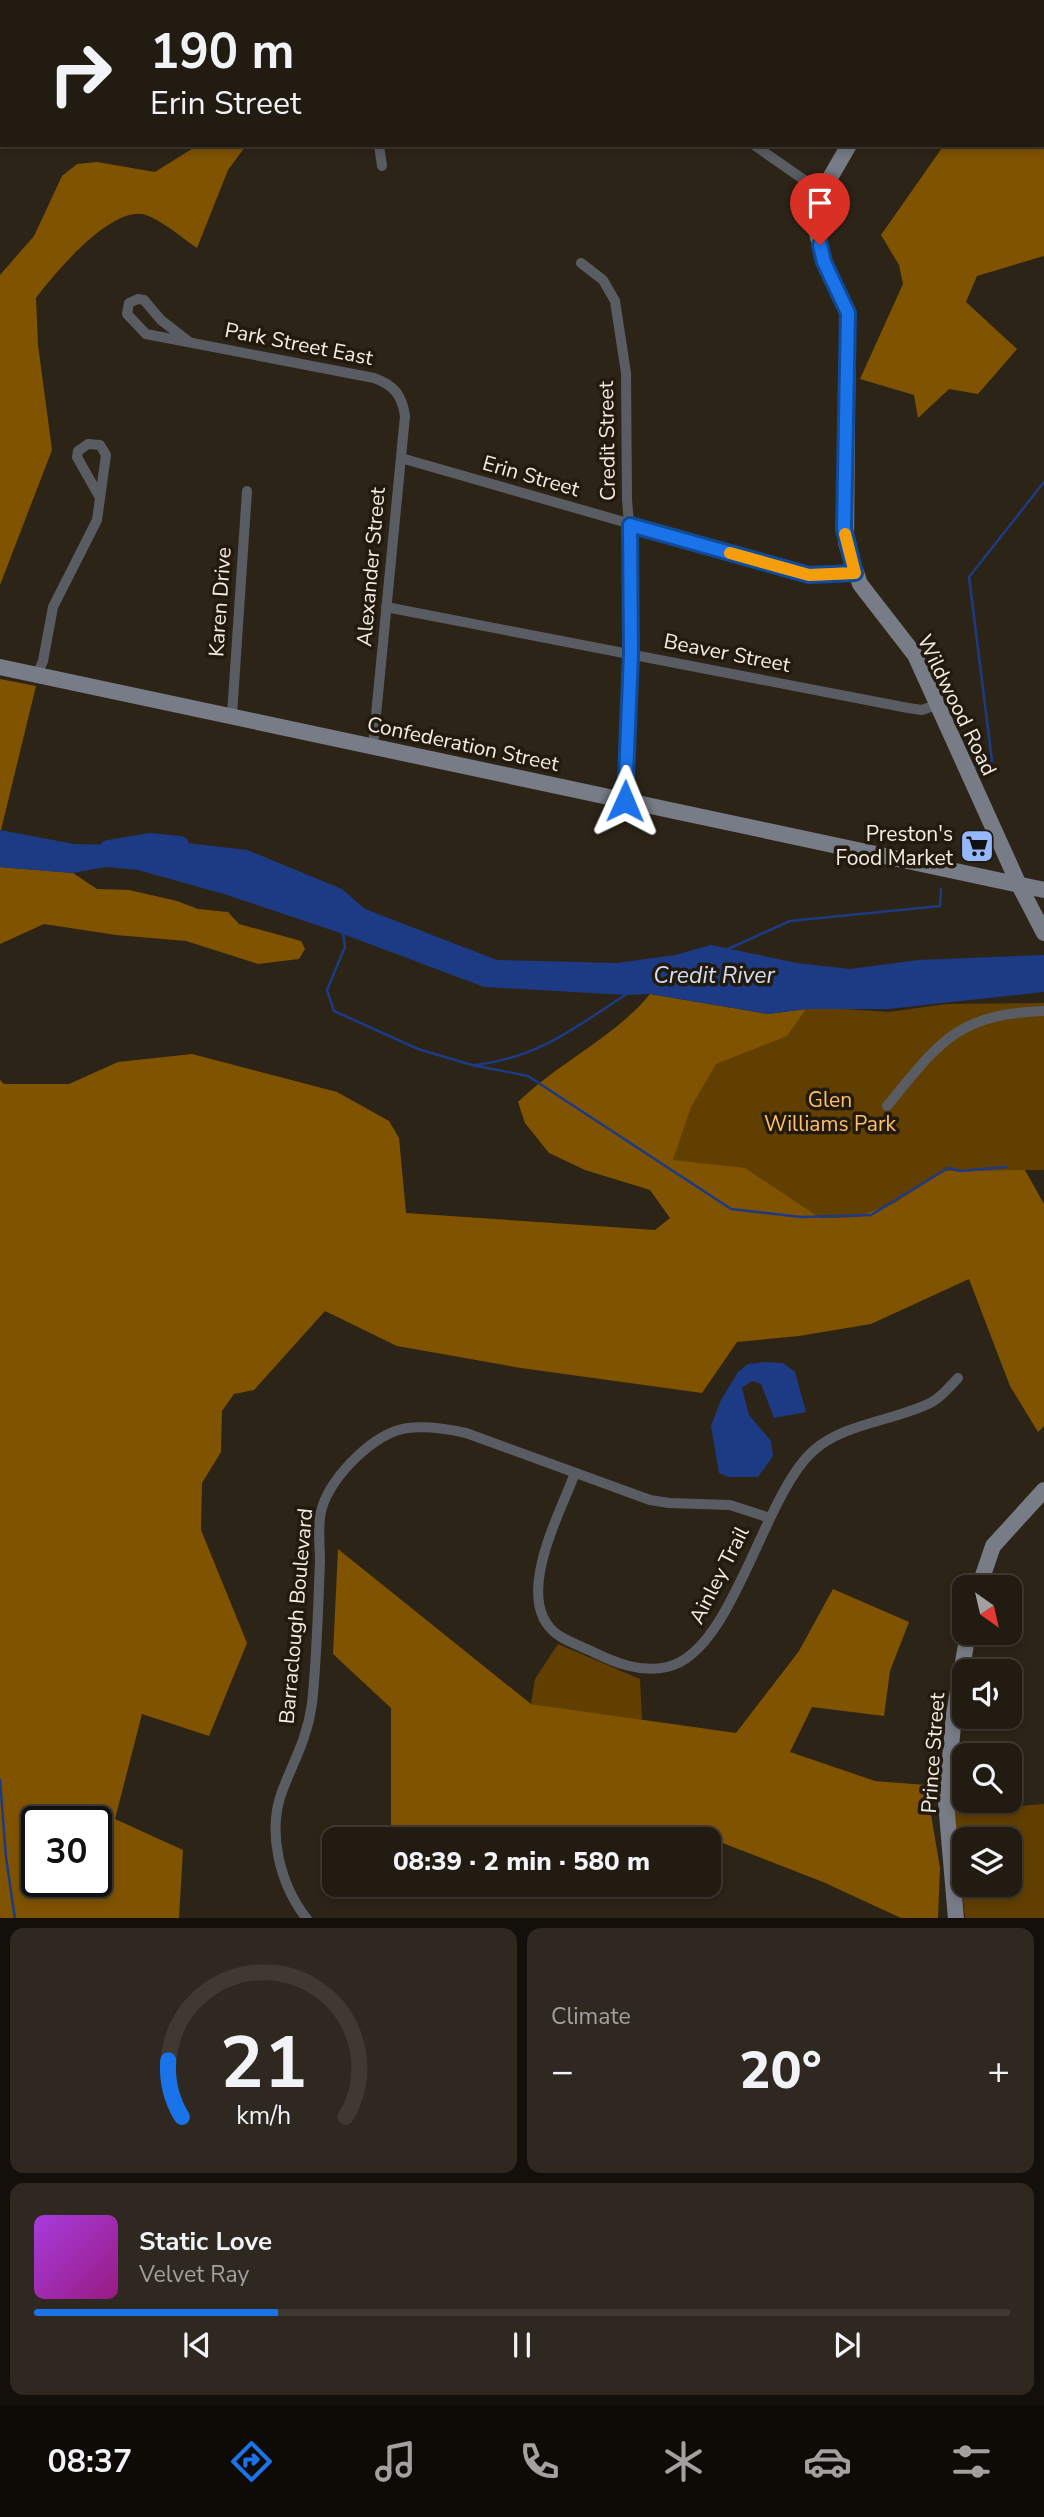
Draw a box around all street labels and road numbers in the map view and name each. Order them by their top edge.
street label: Park Street East [222,316,376,372]
street label: Credit Street [592,380,622,501]
street label: Erin Street [479,449,583,503]
street label: Alexander Street [350,485,392,648]
street label: Karen Drive [202,546,238,658]
street label: Beaver Street [661,627,793,679]
street label: Wildwood Road [911,630,1003,780]
street label: Confederation Street [365,710,562,778]
street label: Barraclough Boulevard [273,1507,319,1725]
street label: Ainley Trail [682,1521,756,1629]
street label: Prince Street [915,1691,951,1814]

